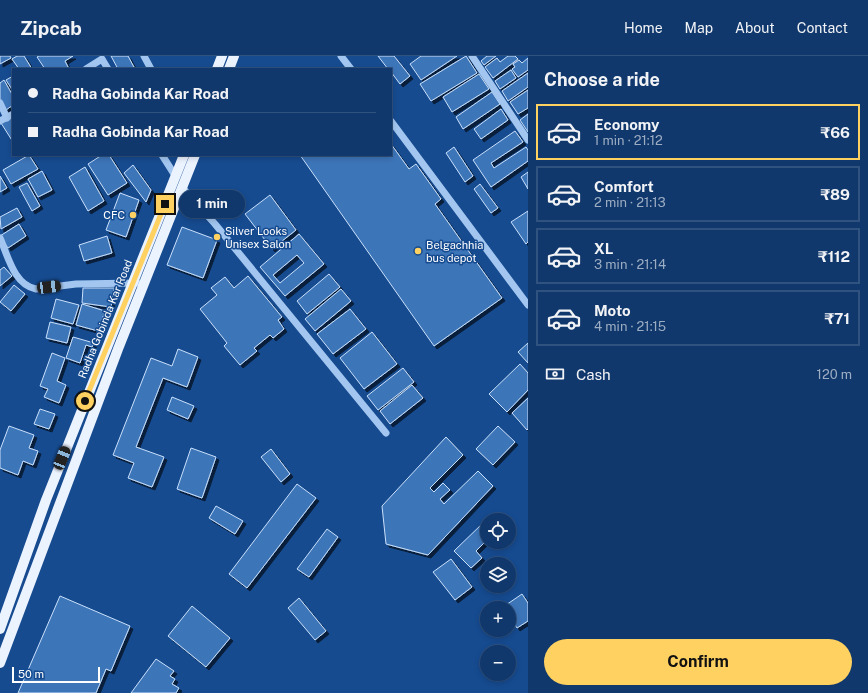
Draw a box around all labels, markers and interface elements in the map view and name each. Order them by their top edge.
text: Zipcab [20,17,82,39]
text: Home [624,20,663,36]
text: Map [685,20,713,36]
text: About [735,20,775,36]
text: Contact [797,20,848,36]
text: Choose a ride [544,69,660,90]
text: Radha Gobinda Kar Road [52,85,229,102]
icon: car [546,114,582,150]
text: Economy [594,116,659,133]
text: Radha Gobinda Kar Road [52,123,229,140]
text: ₹66 [821,124,850,141]
text: 1 min · 21:12 [594,133,663,148]
icon: car [546,176,582,212]
text: Comfort [594,178,654,195]
text: ₹89 [820,186,850,203]
callout: 1 min [179,190,245,218]
route end [156,195,174,213]
text: 2 min · 21:13 [594,195,666,210]
text: 1 min [196,196,228,211]
place label: CFC [103,209,125,221]
marker: CFC [128,210,138,220]
place label: Silver Looks Unisex Salon [225,225,291,250]
marker: Silver Looks Unisex Salon [212,232,222,242]
icon: car [546,238,582,274]
place label: Belgachhia bus depot [426,239,483,264]
text: XL [594,240,613,257]
marker: Belgachhia bus depot [413,246,423,256]
text: ₹112 [818,248,850,265]
text: 3 min · 21:14 [594,257,666,272]
street label: Radha Gobinda Kar Road [76,258,134,380]
car [36,280,62,294]
icon: car [546,300,582,336]
text: Moto [594,302,631,319]
text: ₹71 [824,310,850,327]
text: 4 min · 21:15 [594,319,666,334]
icon: cash [544,363,566,385]
text: Cash [576,366,611,383]
text: 120 m [817,367,852,382]
route start [76,392,94,410]
car [52,445,72,471]
map controls [480,513,516,681]
button: locate [480,513,516,549]
button: layers [480,557,516,593]
button: + [480,601,516,637]
button: Confirm [544,639,852,685]
button: − [480,645,516,681]
scale bar [12,665,100,684]
text: 50 m [18,668,44,680]

